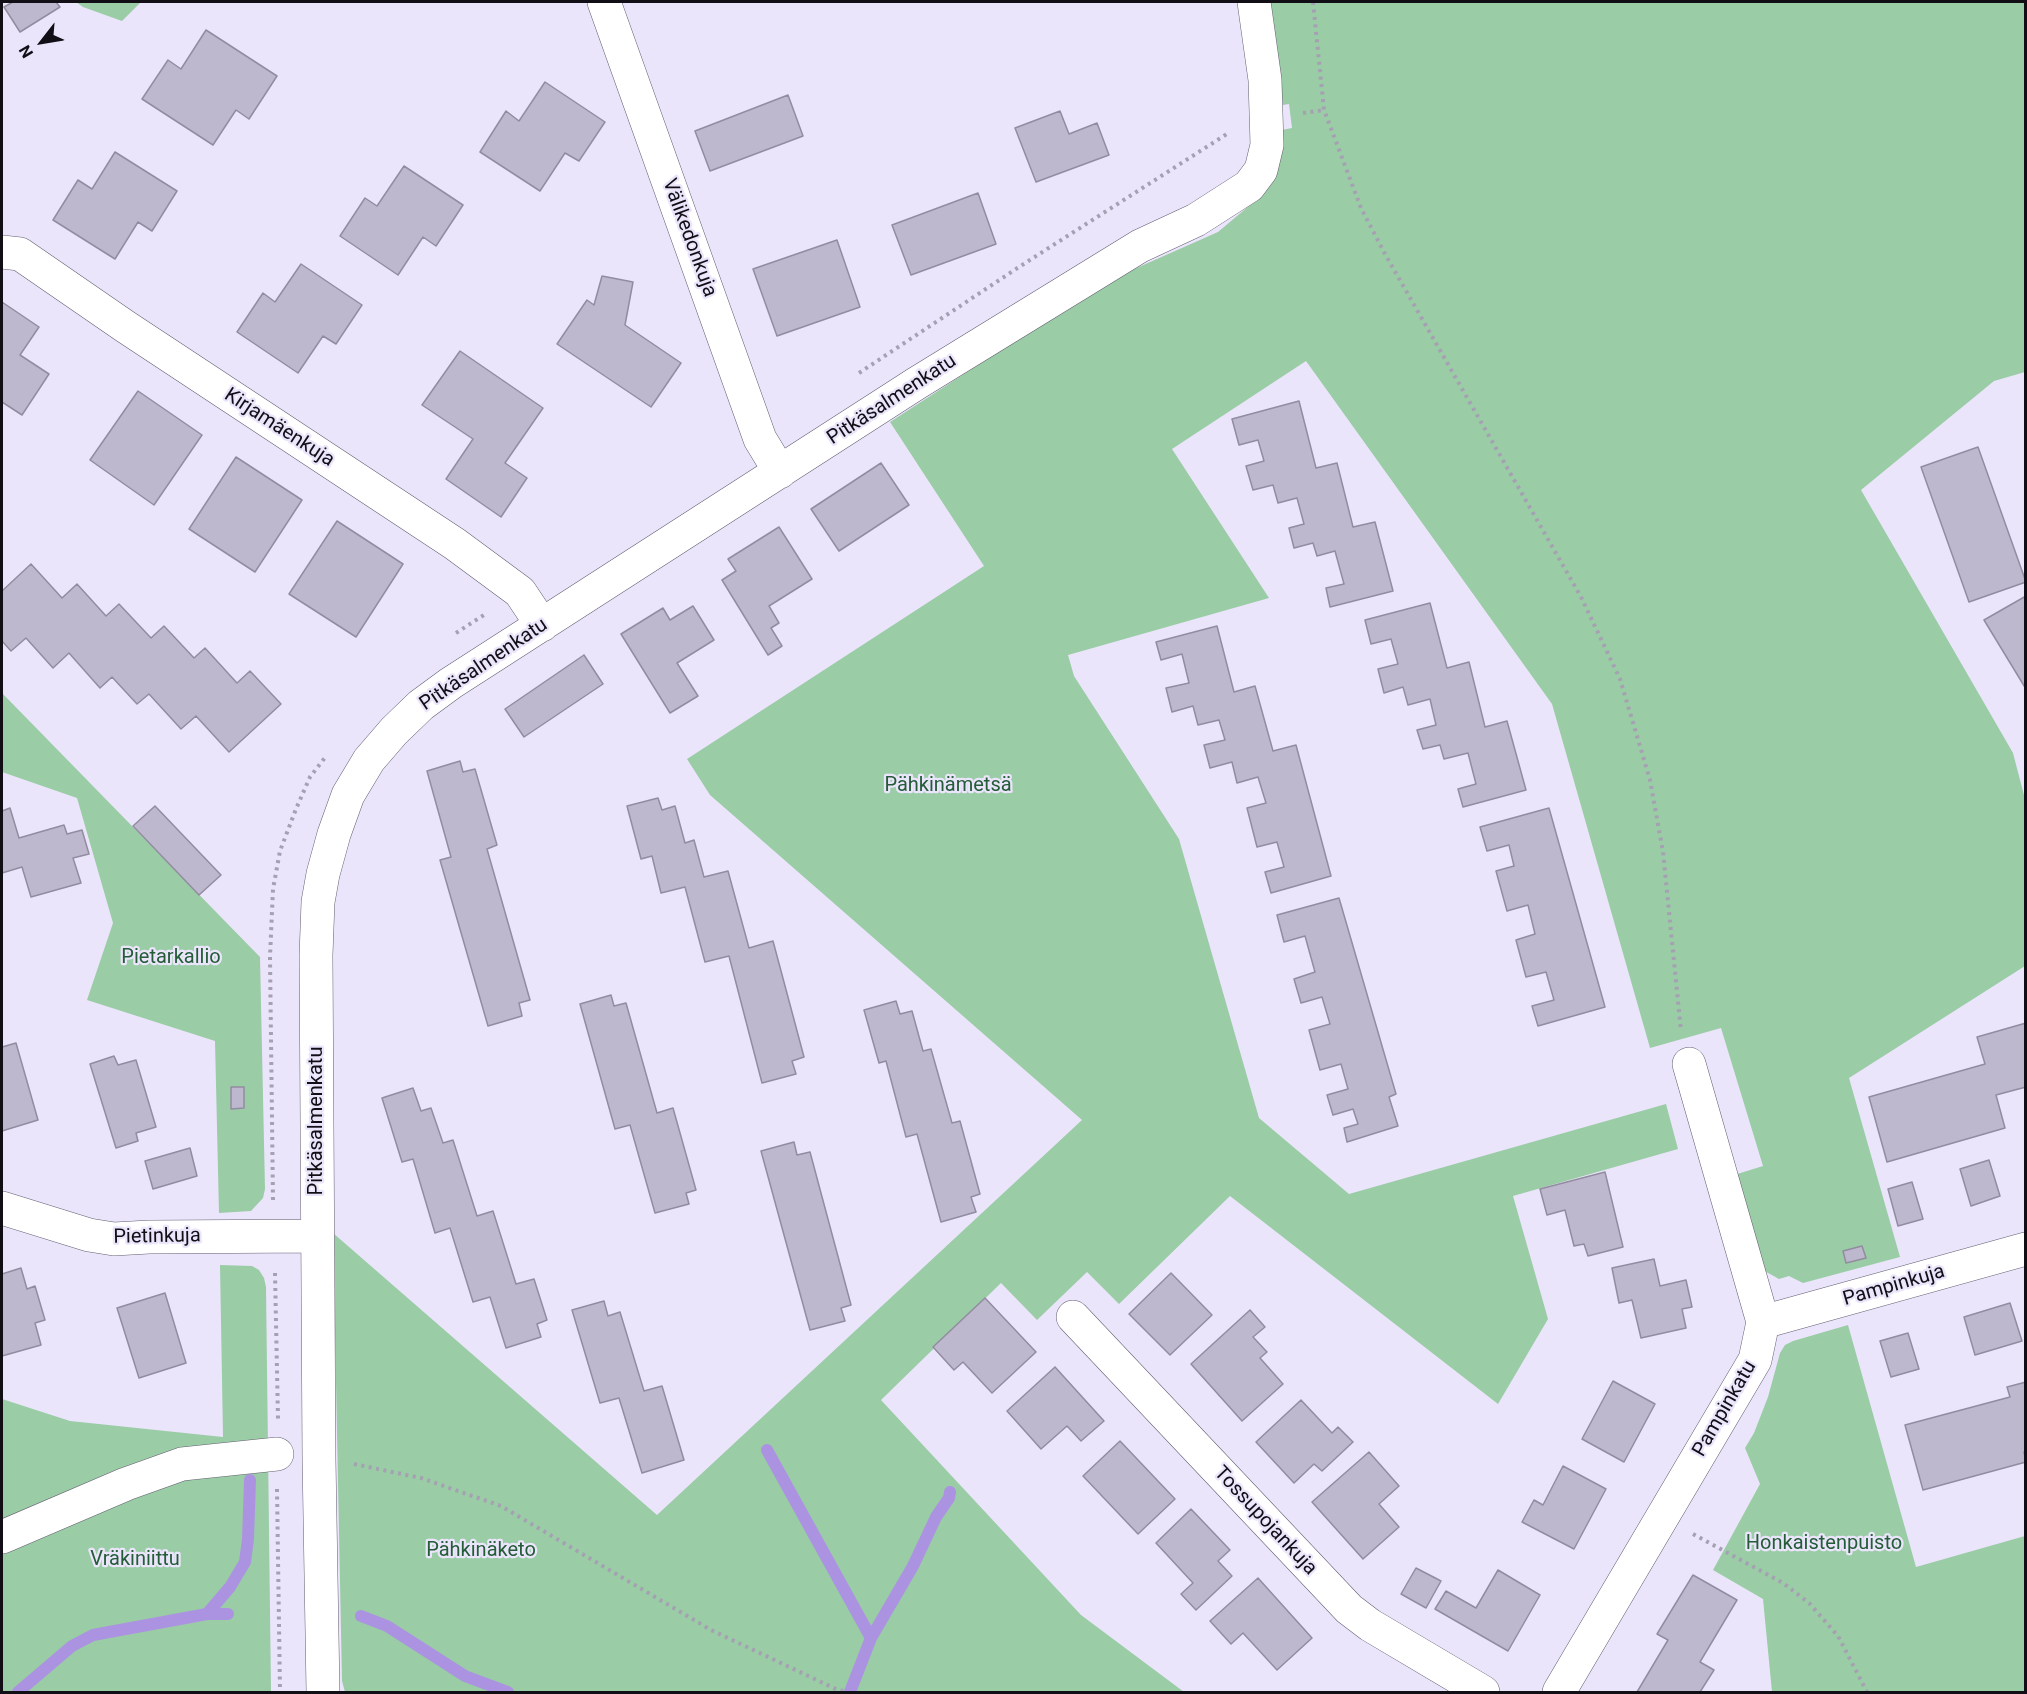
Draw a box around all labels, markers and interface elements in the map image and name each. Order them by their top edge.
north arrow [12,12,72,72]
text: N [15,42,37,61]
street label: Välikedonkuja [657,176,721,300]
street label: Pitkäsalmenkatu [823,349,961,451]
street label: Kirjamäenkuja [219,383,339,473]
street label: Pitkäsalmenkatu [416,613,552,717]
park label: Pähkinämetsä [884,774,1012,798]
park label: Pietarkallio [121,946,221,970]
street label: Pitkäsalmenkatu [305,1047,329,1195]
street label: Pietinkuja [113,1224,201,1250]
street label: Pampinkuja [1840,1260,1948,1312]
street label: Pampinkatu [1688,1357,1762,1461]
street label: Tossupojankuja [1208,1462,1322,1580]
park label: Honkaistenpuisto [1746,1532,1902,1556]
park label: Pähkinäketo [426,1539,536,1563]
park label: Vräkiniittu [90,1548,180,1572]

